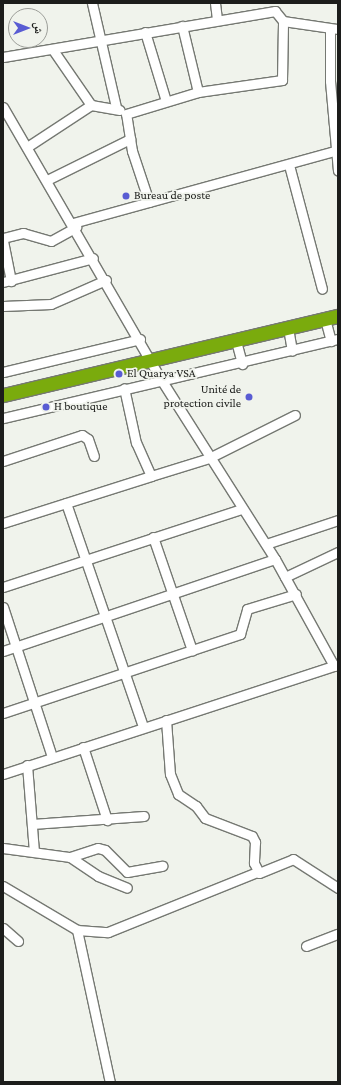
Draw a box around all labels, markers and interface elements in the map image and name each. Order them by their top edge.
north arrow [8,8,48,48]
text: ش [33,22,45,34]
place label: Bureau de poste [134,189,210,203]
marker: Bureau de poste [121,191,131,201]
place label: El Quarya VSA [127,367,196,381]
marker: El Quarya VSA [114,369,124,379]
place label: Unité de protection civile [164,383,241,411]
marker: Unité de protection civile [244,392,254,402]
place label: H boutique [54,400,107,414]
marker: H boutique [41,402,51,412]

